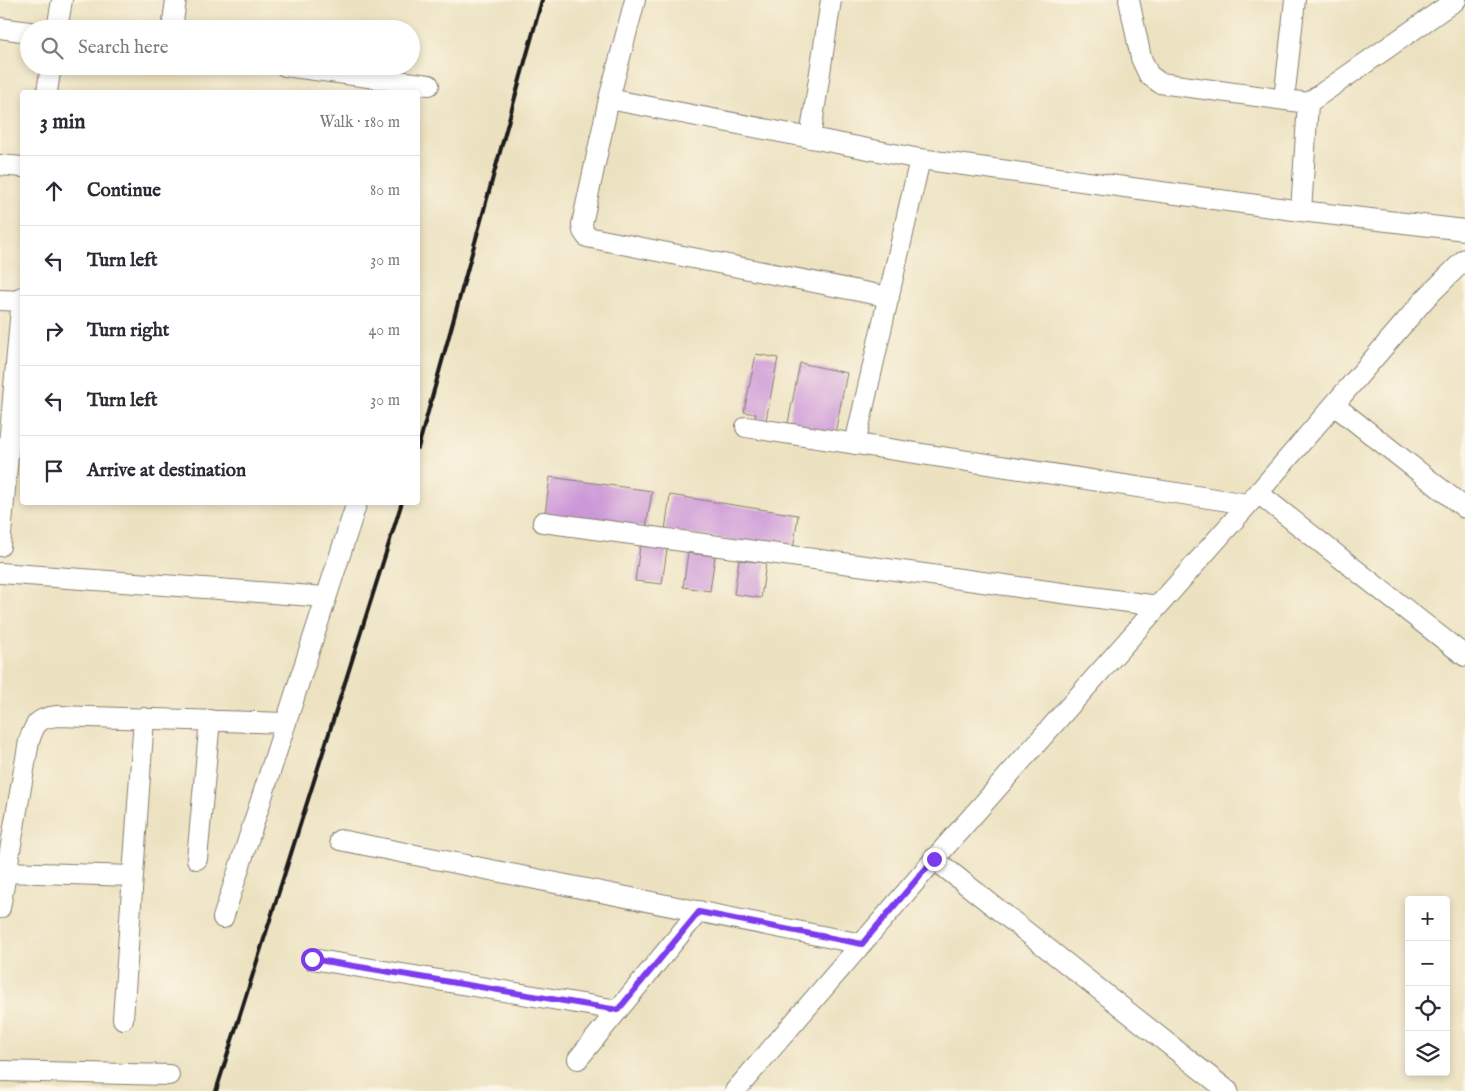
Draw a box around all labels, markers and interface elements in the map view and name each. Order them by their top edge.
search box [20,20,420,75]
icon: search [38,34,66,62]
text: Search here [78,36,169,60]
text: 3 min [40,109,85,136]
text: Walk · 180 m [319,113,400,133]
icon: ahead [40,177,68,205]
text: Continue [87,179,161,203]
text: 80 m [370,181,400,201]
icon: left [40,247,68,275]
text: Turn left [87,249,158,273]
text: 30 m [370,251,400,271]
icon: right [40,317,68,345]
text: Turn right [87,319,169,343]
text: 40 m [368,321,400,341]
icon: left [40,387,68,415]
text: Turn left [87,389,158,413]
text: 30 m [370,391,400,411]
icon: arrive [40,457,68,485]
text: Arrive at destination [87,459,246,483]
route end [923,848,946,871]
map controls [1405,896,1450,1076]
button: + [1405,896,1450,941]
button: − [1405,941,1450,986]
route start [301,948,324,971]
button: locate [1405,986,1450,1031]
button: layers [1405,1031,1450,1076]

